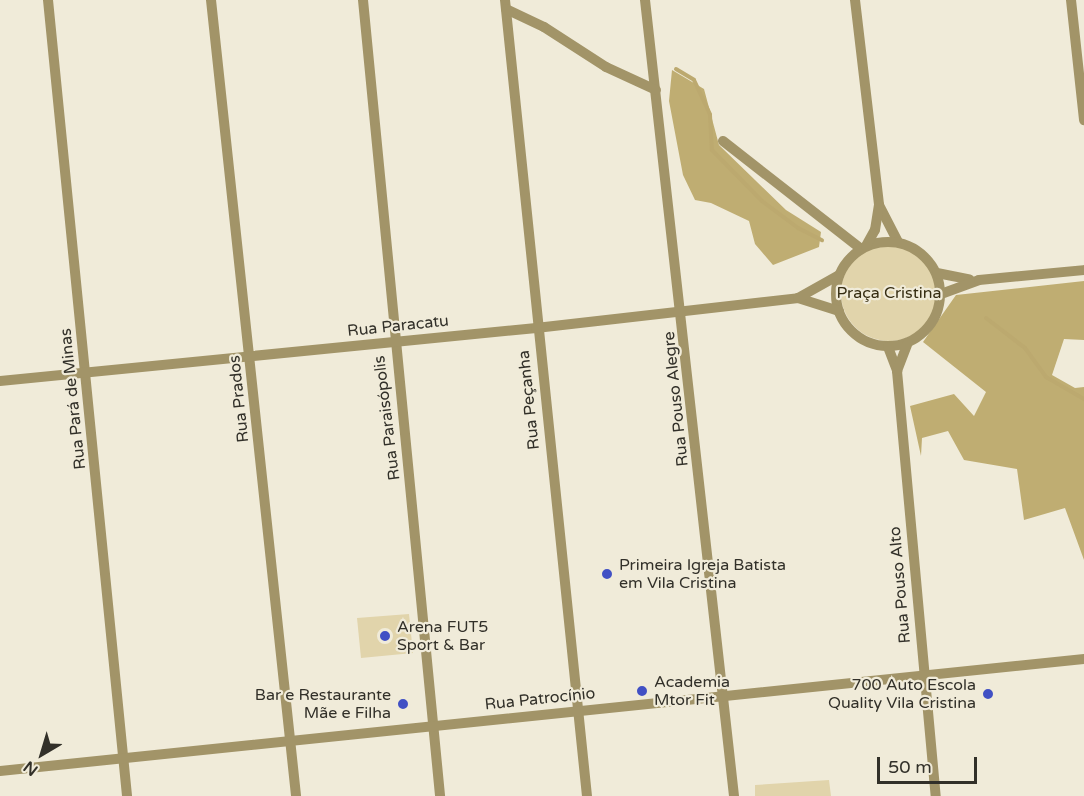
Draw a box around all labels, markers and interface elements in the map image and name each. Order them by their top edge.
park label: Praça Cristina [837,283,941,303]
street label: Rua Paracatu [346,311,450,341]
street label: Rua Pará de Minas [56,327,90,471]
street label: Rua Pouso Alegre [659,330,693,468]
street label: Rua Peçanha [514,349,544,451]
street label: Rua Prados [225,354,253,444]
street label: Rua Paraisópolis [370,354,404,482]
street label: Rua Pouso Alto [885,526,915,644]
place label: Primeira Igreja Batista em Vila Cristina [619,555,786,593]
marker: Primeira Igreja Batista em Vila Cristina [600,567,614,581]
place label: Arena FUT5 Sport & Bar [397,617,488,655]
marker: Arena FUT5 Sport & Bar [378,629,392,643]
place label: Academia Mtor Fit [654,672,730,710]
place label: 700 Auto Escola Quality Vila Cristina [828,675,976,713]
street label: Rua Patrocínio [484,684,596,714]
marker: Academia Mtor Fit [635,684,649,698]
place label: Bar e Restaurante Mãe e Filha [255,685,391,723]
marker: 700 Auto Escola Quality Vila Cristina [981,687,995,701]
marker: Bar e Restaurante Mãe e Filha [396,697,410,711]
north arrow [12,724,72,784]
scale bar [880,745,980,783]
text: N [20,756,42,780]
text: 50 m [888,756,932,778]

